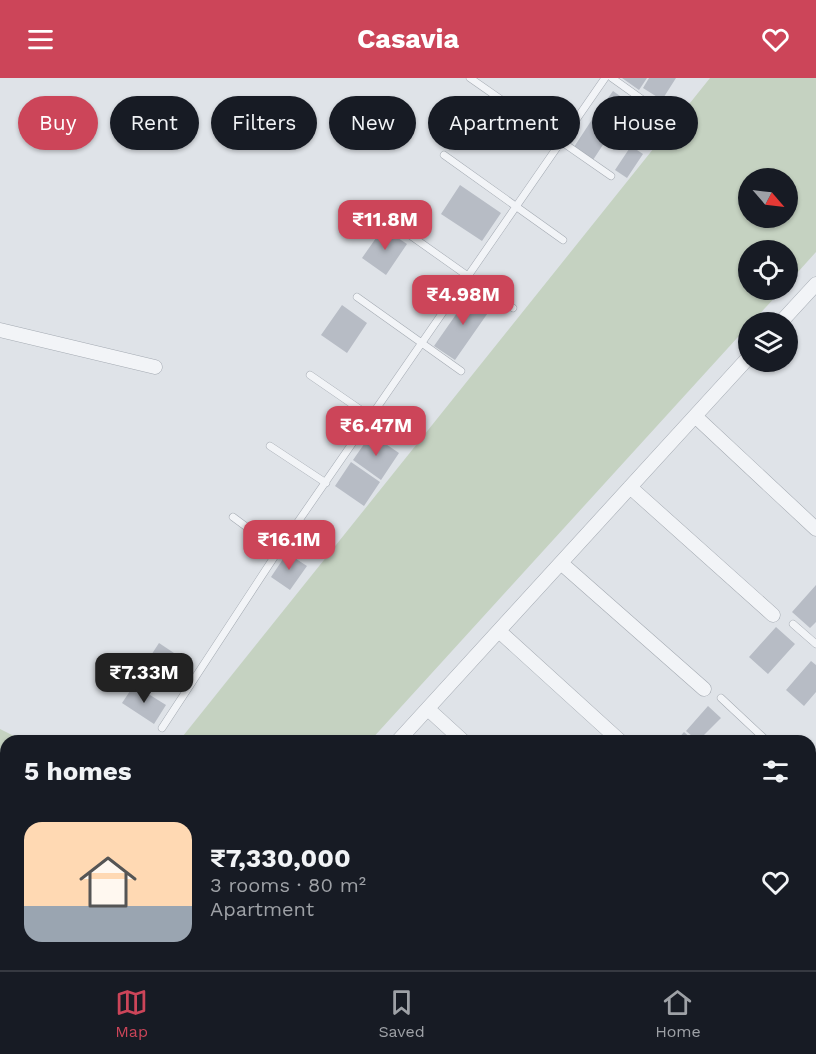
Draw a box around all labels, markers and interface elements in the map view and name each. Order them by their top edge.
icon: menu [24,23,57,56]
text: Casavia [357,23,459,55]
icon: heart [759,23,792,56]
chip: Buy [18,96,98,150]
chip: Rent [110,96,199,150]
chip: Filters [211,96,317,150]
chip: New [329,96,416,150]
chip: Apartment [428,96,580,150]
chip: House [592,96,698,150]
north arrow [738,168,798,228]
map controls [738,168,798,372]
pin: ₹11.8M [336,200,434,251]
text: ₹11.8M [352,207,418,231]
button: locate [738,240,798,300]
pin: ₹4.98M [414,275,512,326]
text: ₹4.98M [426,282,500,306]
button: layers [738,312,798,372]
pin: ₹6.47M [327,406,425,457]
text: ₹6.47M [340,413,412,437]
pin: ₹16.1M [240,520,338,571]
text: ₹16.1M [257,527,321,551]
pin: ₹7.33M [95,653,193,704]
text: ₹7.33M [109,660,179,684]
icon: filters [759,755,792,788]
text: 5 homes [24,756,132,786]
text: ₹7,330,000 [210,843,351,873]
icon: home [72,846,144,918]
icon: heart [759,866,792,899]
text: 3 rooms · 80 m² [210,873,366,897]
text: Apartment [210,897,314,921]
tab: Map [115,986,148,1041]
tab: Saved [378,986,425,1041]
tab: Home [655,986,701,1041]

